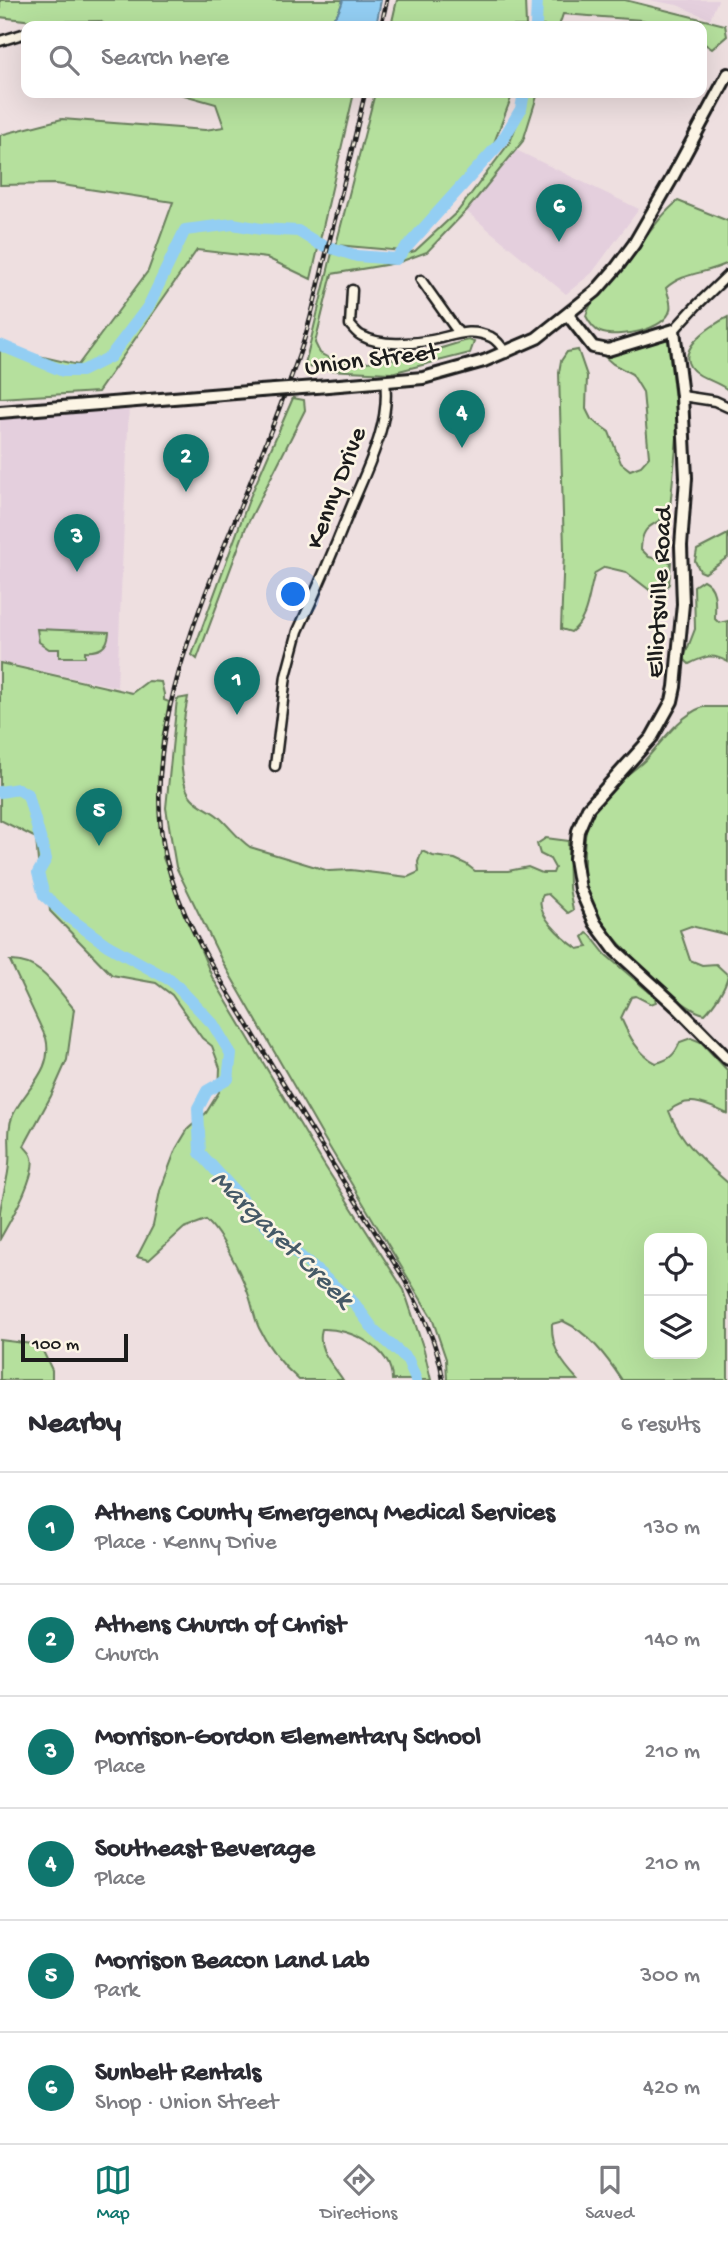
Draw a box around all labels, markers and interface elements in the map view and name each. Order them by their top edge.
search box [21,21,707,98]
icon: search [45,41,83,79]
text: Search here [101,44,229,75]
pin: 6 [536,184,582,242]
street label: Union Street [303,338,442,385]
pin: 4 [439,390,485,448]
street label: Kenny Drive [301,423,376,554]
pin: 2 [163,434,209,492]
street label: Elliotsville Road [642,504,682,679]
pin: 3 [54,514,100,572]
your location [276,577,310,611]
pin: 1 [214,657,260,715]
pin: 5 [76,788,122,846]
water label: Margaret Creek [203,1164,361,1318]
map controls [644,1233,707,1359]
button: locate [644,1233,707,1296]
button: layers [644,1296,707,1359]
scale bar [21,1331,128,1363]
text: 100 m [32,1334,79,1357]
text: Nearby [28,1408,121,1443]
text: 6 results [621,1412,700,1439]
text: Athens County Emergency Medical Services [95,1499,555,1530]
text: 1 [46,1515,56,1542]
text: 130 m [644,1515,700,1542]
text: Place · Kenny Drive [95,1530,277,1557]
text: Athens Church of Christ [95,1611,346,1642]
text: 2 [45,1627,57,1654]
text: 140 m [645,1627,700,1654]
text: Church [95,1642,159,1669]
text: Morrison-Gordon Elementary School [95,1723,481,1754]
text: 3 [45,1739,57,1766]
text: 210 m [645,1739,700,1766]
text: Place [95,1754,145,1781]
text: Southeast Beverage [95,1835,315,1866]
text: 4 [46,1851,56,1878]
text: 210 m [645,1851,700,1878]
text: Place [95,1866,145,1893]
text: Morrison Beacon Land Lab [95,1947,370,1978]
text: 5 [45,1963,57,1990]
text: 300 m [640,1963,700,1990]
text: Park [95,1978,139,2005]
text: Sunbelt Rentals [95,2059,261,2090]
text: 6 [45,2075,57,2102]
text: 420 m [643,2075,700,2102]
text: Shop · Union Street [95,2090,278,2117]
tab: Map [94,2161,132,2226]
tab: Directions [320,2161,397,2226]
tab: Saved [585,2161,634,2226]

